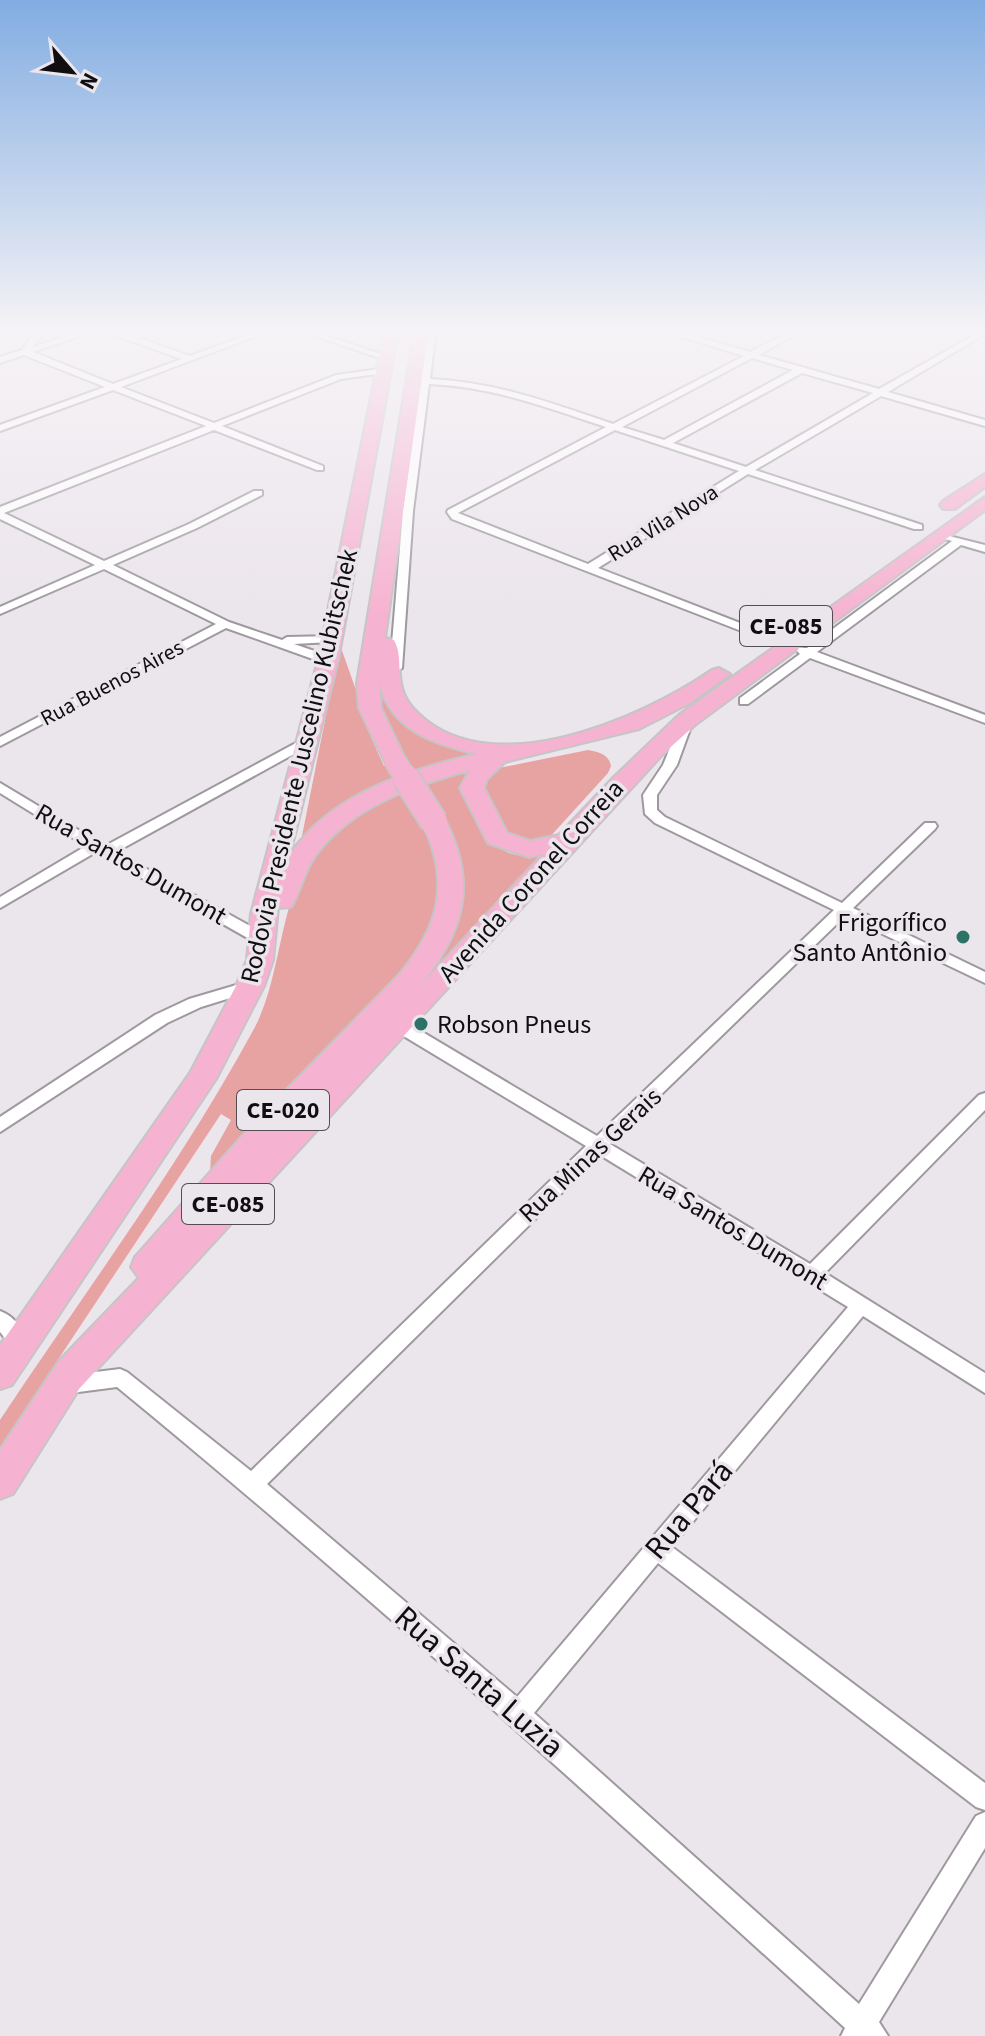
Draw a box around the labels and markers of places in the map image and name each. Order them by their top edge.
place label: Frigorífico Santo Antônio [792,904,947,971]
marker: Frigorífico Santo Antônio [954,928,972,946]
place label: Robson Pneus [437,1006,591,1043]
marker: Robson Pneus [412,1015,430,1033]

